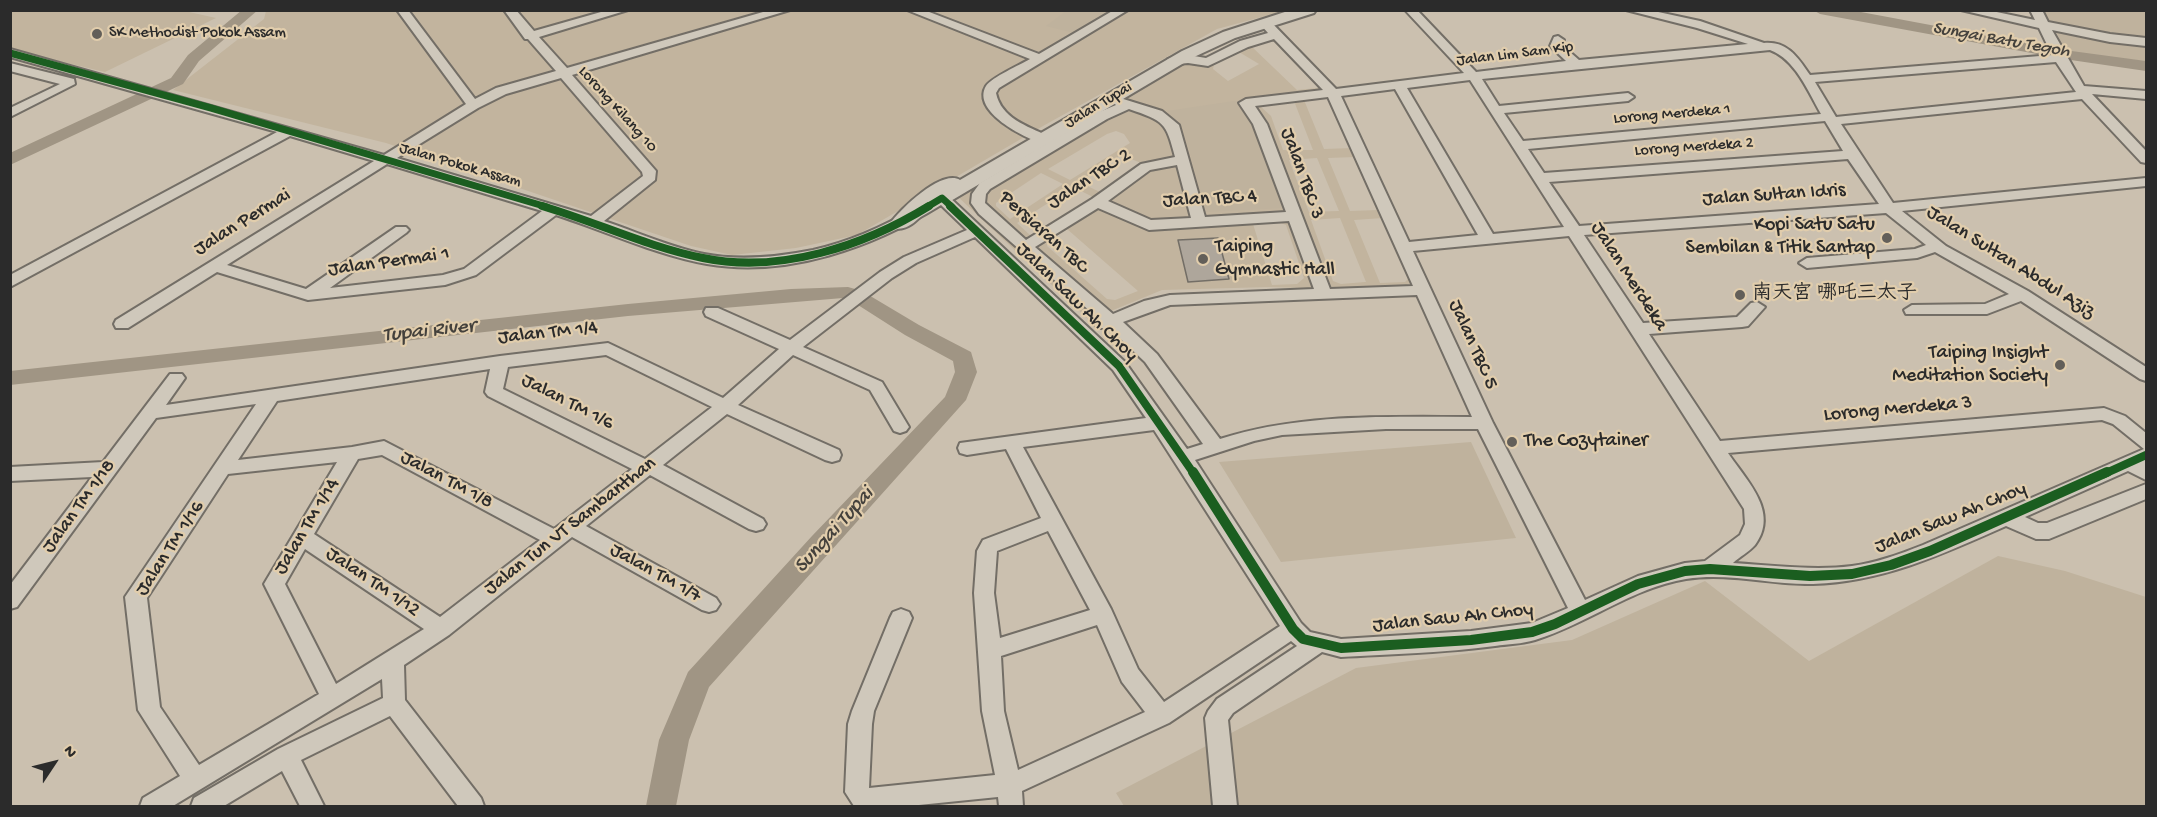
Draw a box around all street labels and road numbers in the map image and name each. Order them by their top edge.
street label: Jalan Lim Sam Kip [1456,38,1574,72]
street label: Lorong Kilang 10 [573,63,661,157]
street label: Jalan Tupai [1062,78,1136,134]
street label: Lorong Merdeka 1 [1613,100,1731,130]
street label: Jalan TBC 3 [1273,125,1329,223]
street label: Lorong Merdeka 2 [1634,134,1754,162]
street label: Jalan Pokok Assam [397,139,523,193]
street label: Jalan TBC 2 [1044,144,1136,216]
street label: Jalan Sultan Idris [1702,179,1846,213]
street label: Jalan Permai [190,184,296,262]
street label: Persiaran TBC [993,186,1093,280]
street label: Jalan TBC 4 [1162,186,1258,214]
street label: Jalan Sultan Abdul Aziz [1921,201,2099,325]
street label: Jalan Merdeka [1584,218,1672,336]
street label: Jalan Saw Ah Choy [1010,238,1142,368]
street label: Jalan Permai 1 [327,243,451,283]
street label: Jalan TBC 5 [1442,297,1502,393]
street label: Jalan TM 1/4 [497,317,599,351]
street label: Jalan TM 1/6 [517,369,617,437]
street label: Lorong Merdeka 3 [1823,392,1973,428]
street label: Jalan TM 1/8 [396,447,496,515]
street label: Jalan Tun VT Sambanthan [480,452,662,602]
street label: Jalan TM 1/18 [38,456,122,558]
street label: Jalan TM 1/14 [270,474,346,580]
street label: Jalan Saw Ah Choy [1872,478,2030,560]
street label: Jalan TM 1/16 [131,497,211,601]
street label: Jalan TM 1/7 [605,539,705,609]
street label: Jalan TM 1/12 [320,543,424,623]
street label: Jalan Saw Ah Choy [1372,599,1534,639]

